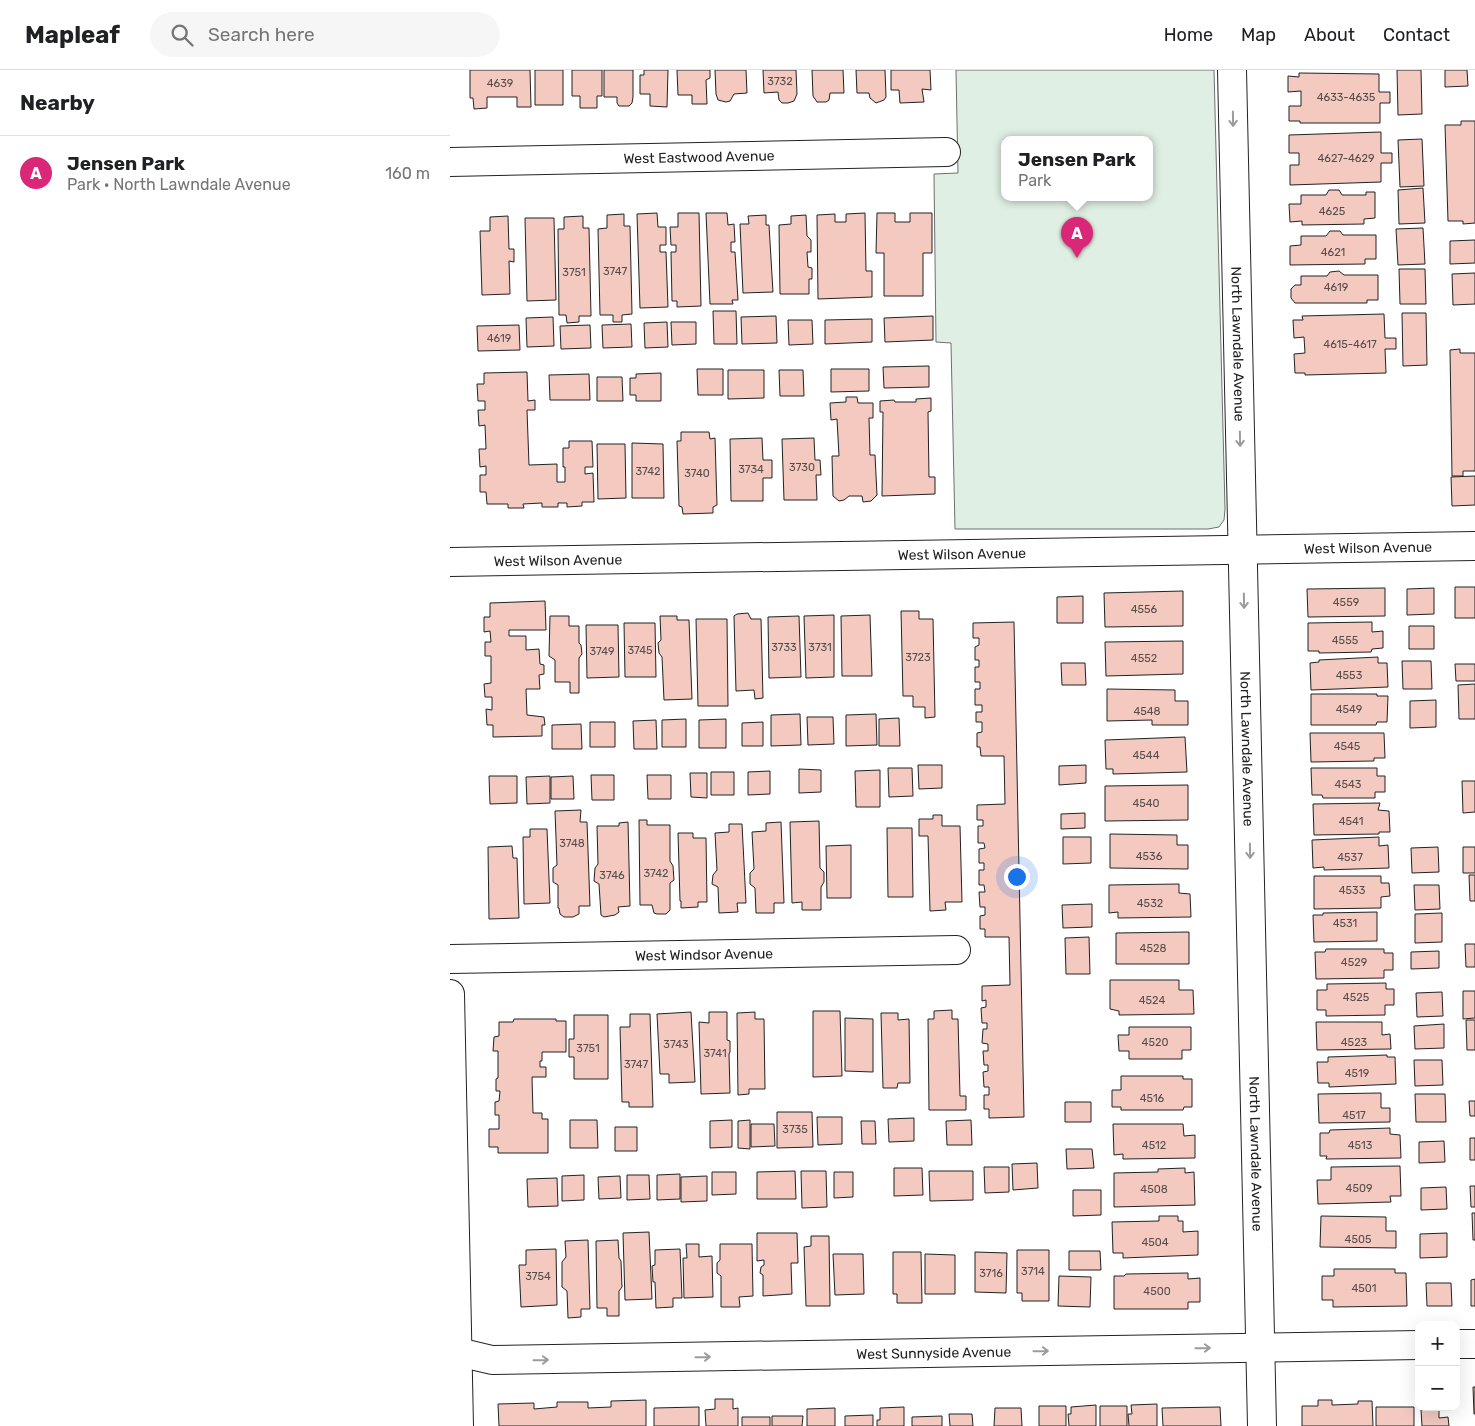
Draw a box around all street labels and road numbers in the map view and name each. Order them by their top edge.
street label: West Eastwood Avenue [623,147,775,168]
street label: North Lawndale Avenue [1227,266,1248,422]
street label: West Wilson Avenue [1304,539,1432,558]
street label: West Wilson Avenue [898,545,1026,564]
street label: West Wilson Avenue [494,551,622,570]
street label: North Lawndale Avenue [1236,671,1257,827]
street label: West Windsor Avenue [635,945,773,965]
street label: North Lawndale Avenue [1245,1076,1266,1232]
street label: West Sunnyside Avenue [856,1344,1012,1363]

